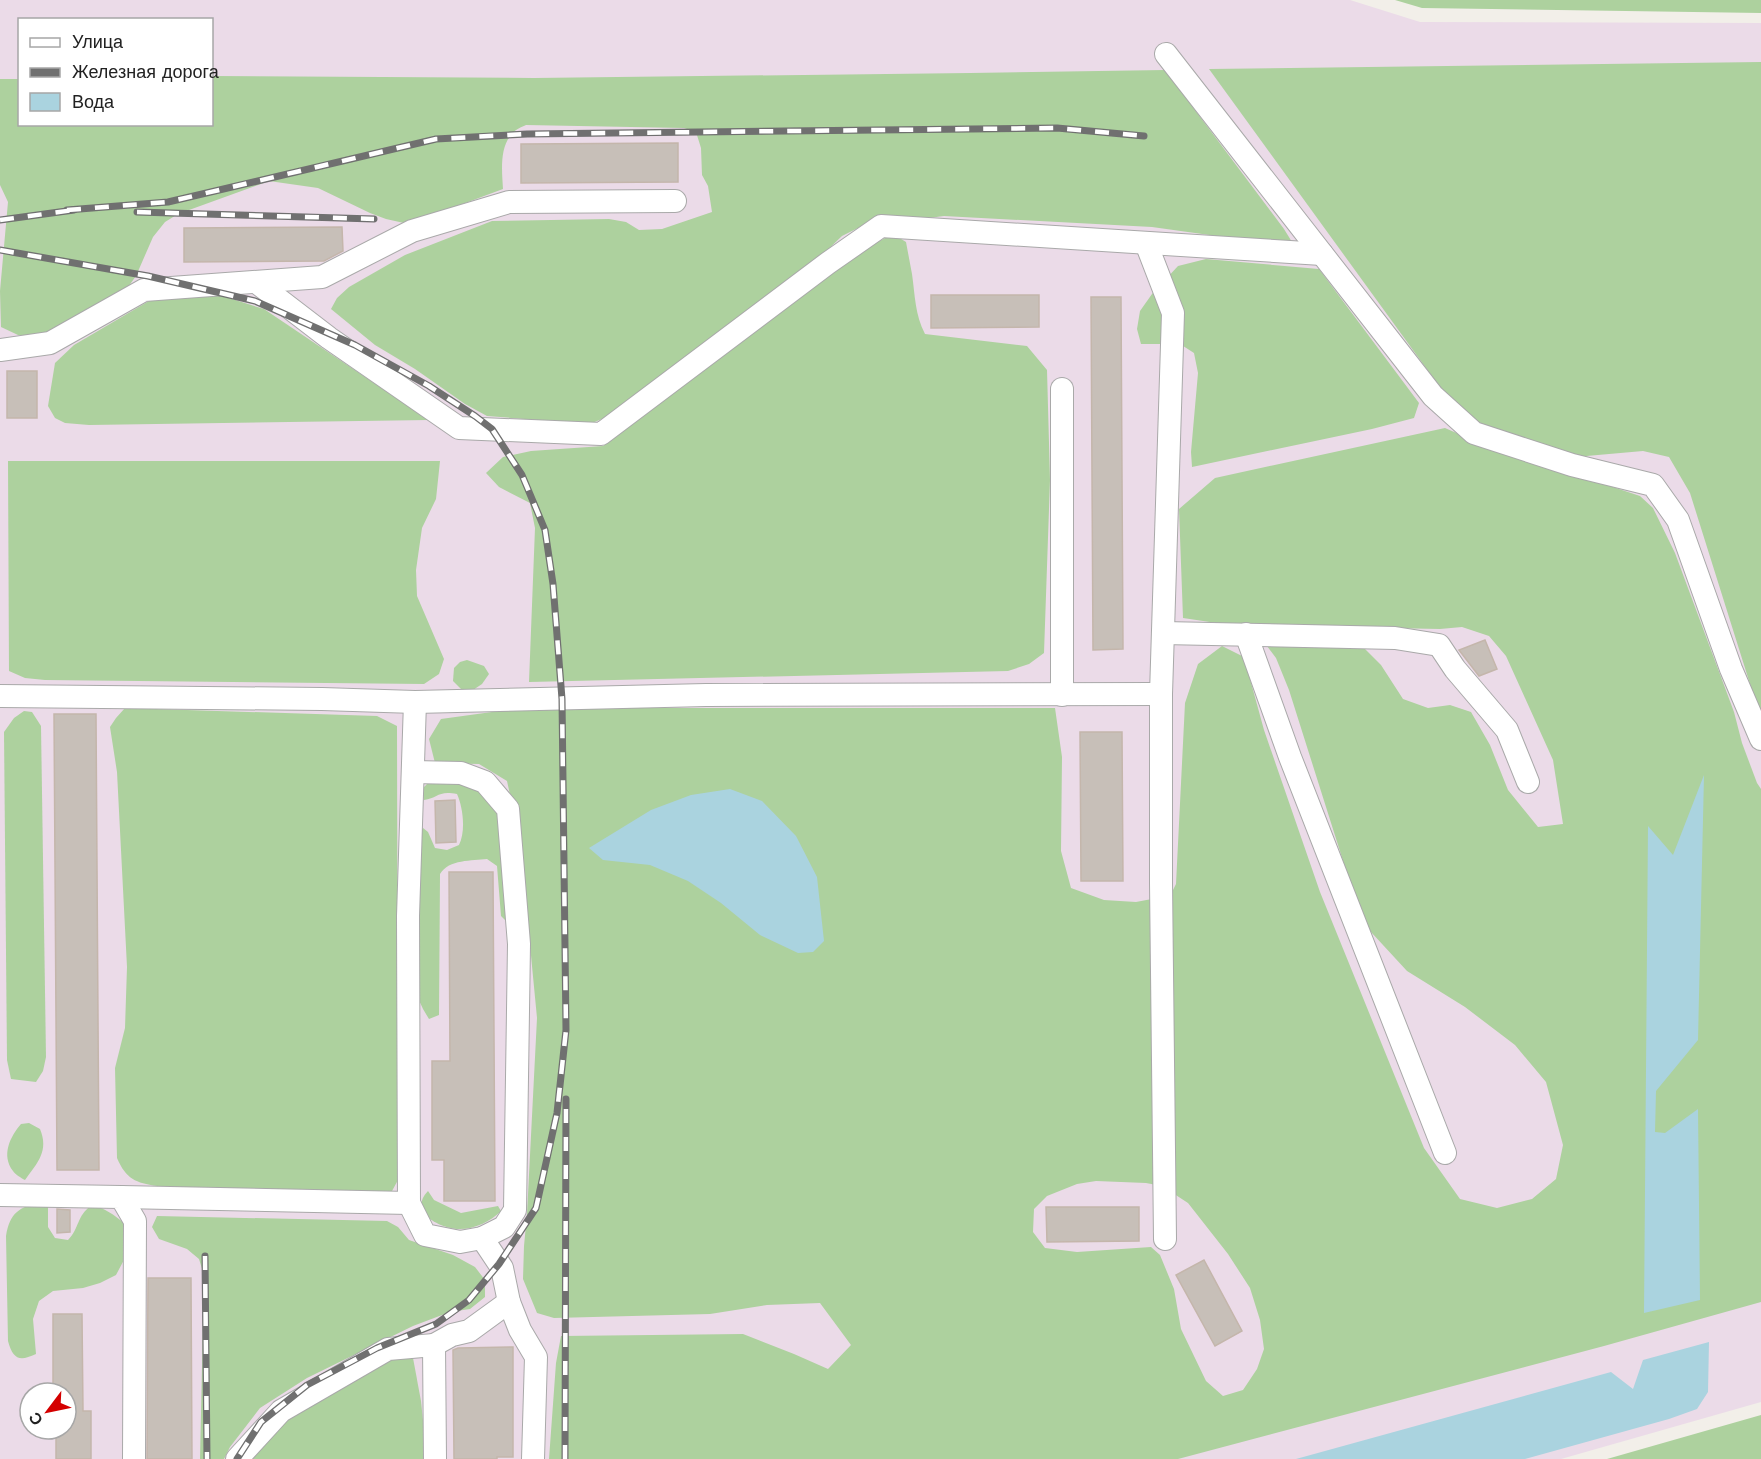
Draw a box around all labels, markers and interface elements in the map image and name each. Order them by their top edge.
legend [18,18,213,126]
text: Улица [72,31,124,52]
text: Железная дорога [72,61,220,82]
text: Вода [72,91,115,112]
north arrow [18,1381,78,1441]
text: С [24,1408,47,1429]

